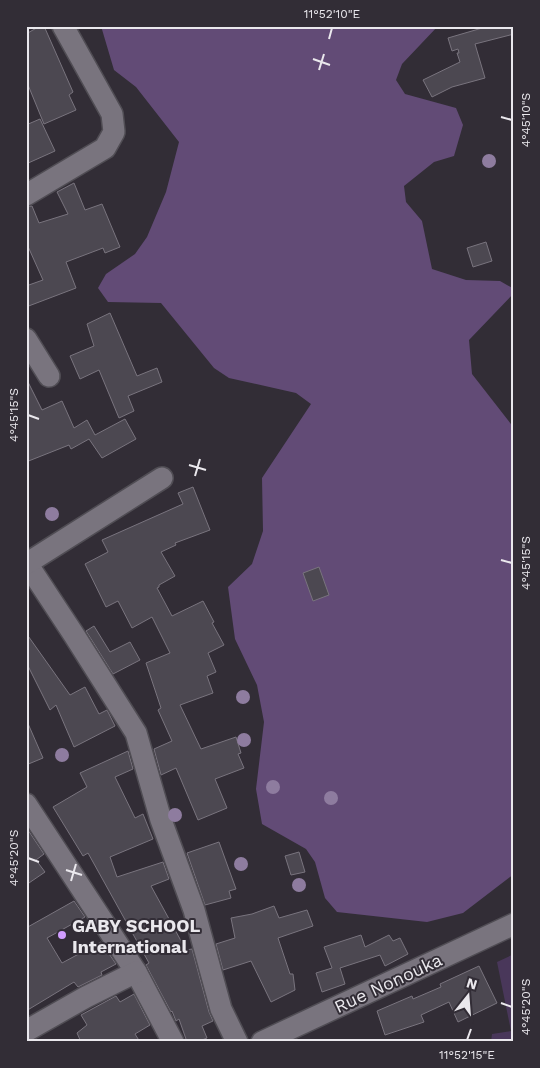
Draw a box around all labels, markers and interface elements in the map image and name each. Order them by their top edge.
text: 11°52'10"E [304,7,360,21]
text: 4°45'10"S [519,93,533,147]
text: 4°45'15"S [7,388,21,442]
text: 4°45'15"S [519,536,533,590]
text: 4°45'20"S [7,830,21,886]
place label: GABY SCHOOL International [72,915,201,957]
marker: GABY SCHOOL International [56,929,68,941]
street label: Rue Nonouka [331,949,445,1017]
north arrow [442,970,492,1020]
text: N [465,974,479,993]
text: 4°45'20"S [519,979,533,1035]
text: 11°52'15"E [439,1048,495,1062]

